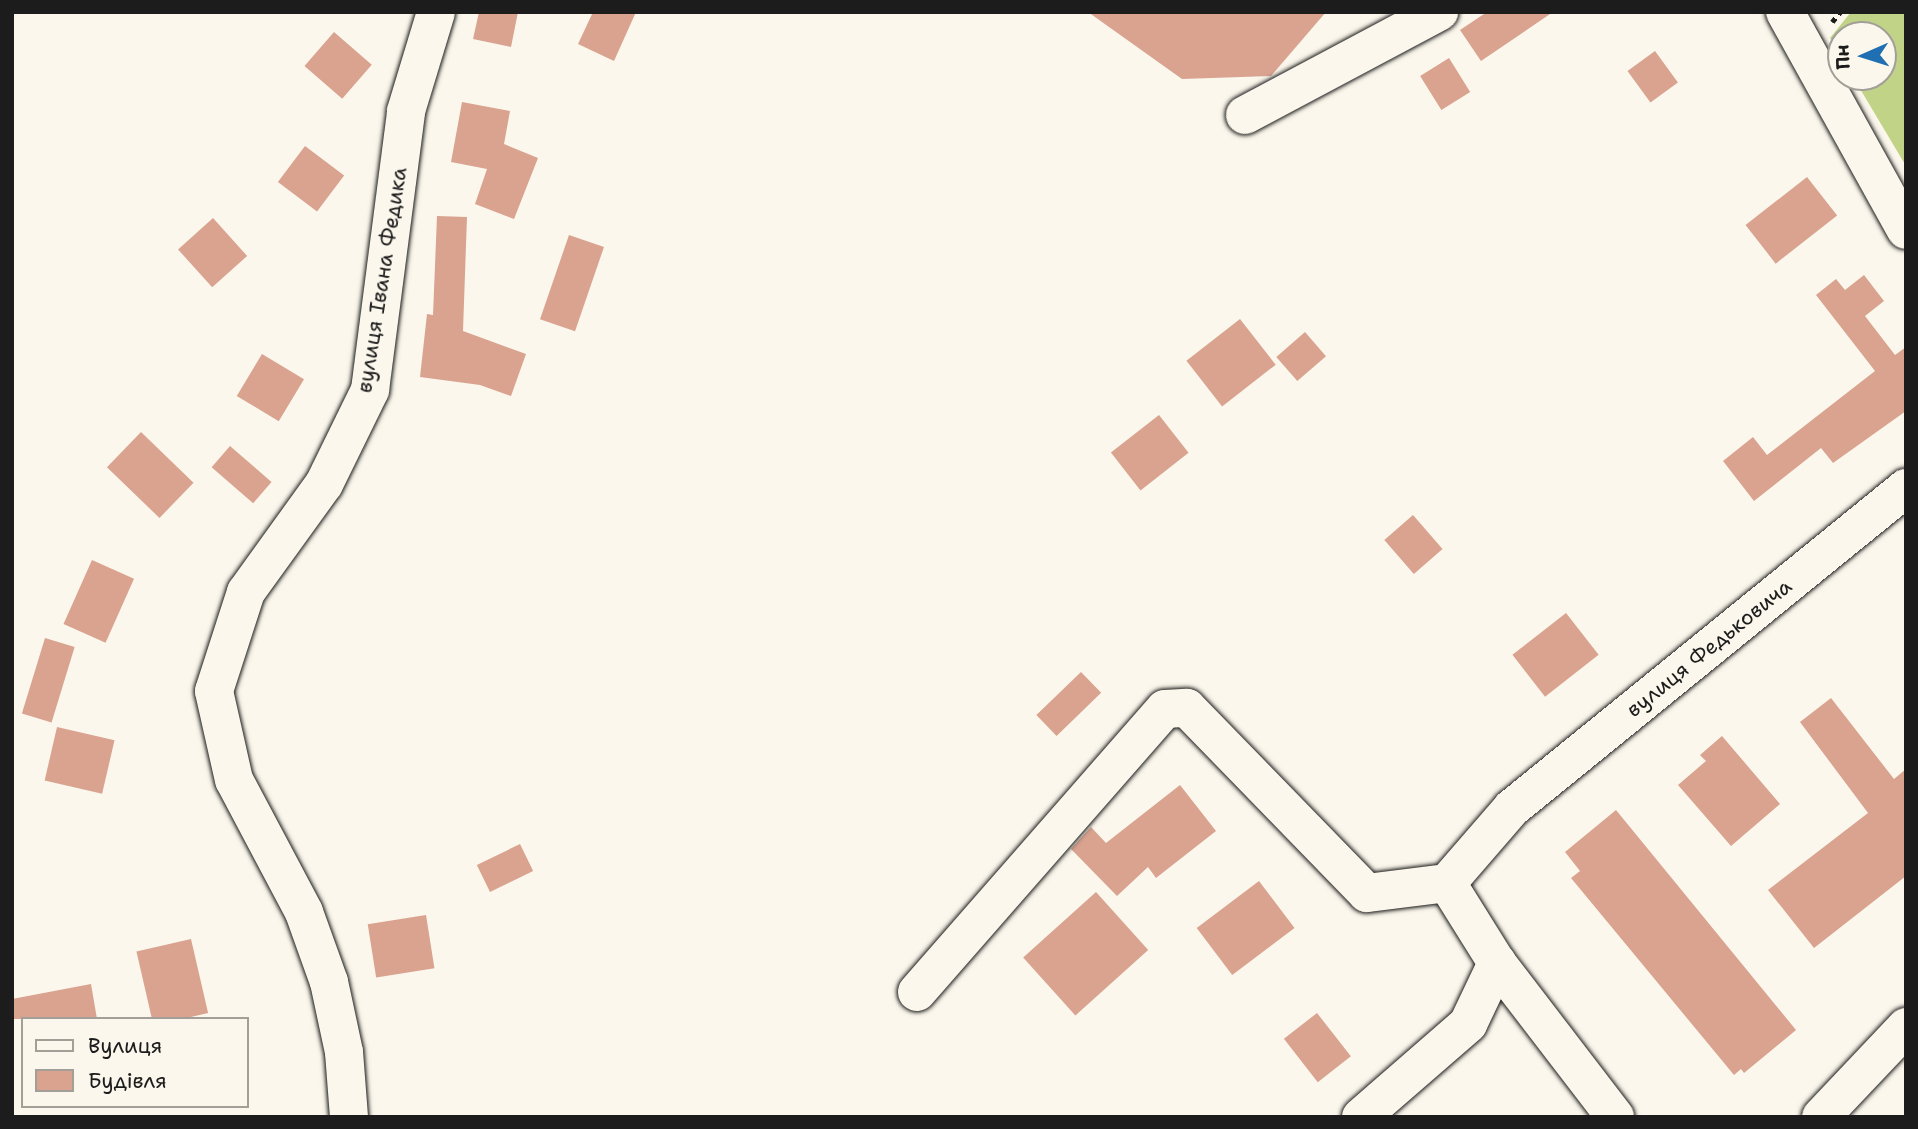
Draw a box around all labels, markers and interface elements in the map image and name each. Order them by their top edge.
north arrow [1827,21,1897,91]
text: Пн [1829,44,1856,70]
street label: вулиця Івана Федика [352,165,412,395]
street label: вулиця Федьковича [1621,574,1797,722]
legend [21,1017,248,1108]
text: Вулиця [88,1032,162,1060]
text: Будівля [88,1067,167,1095]

